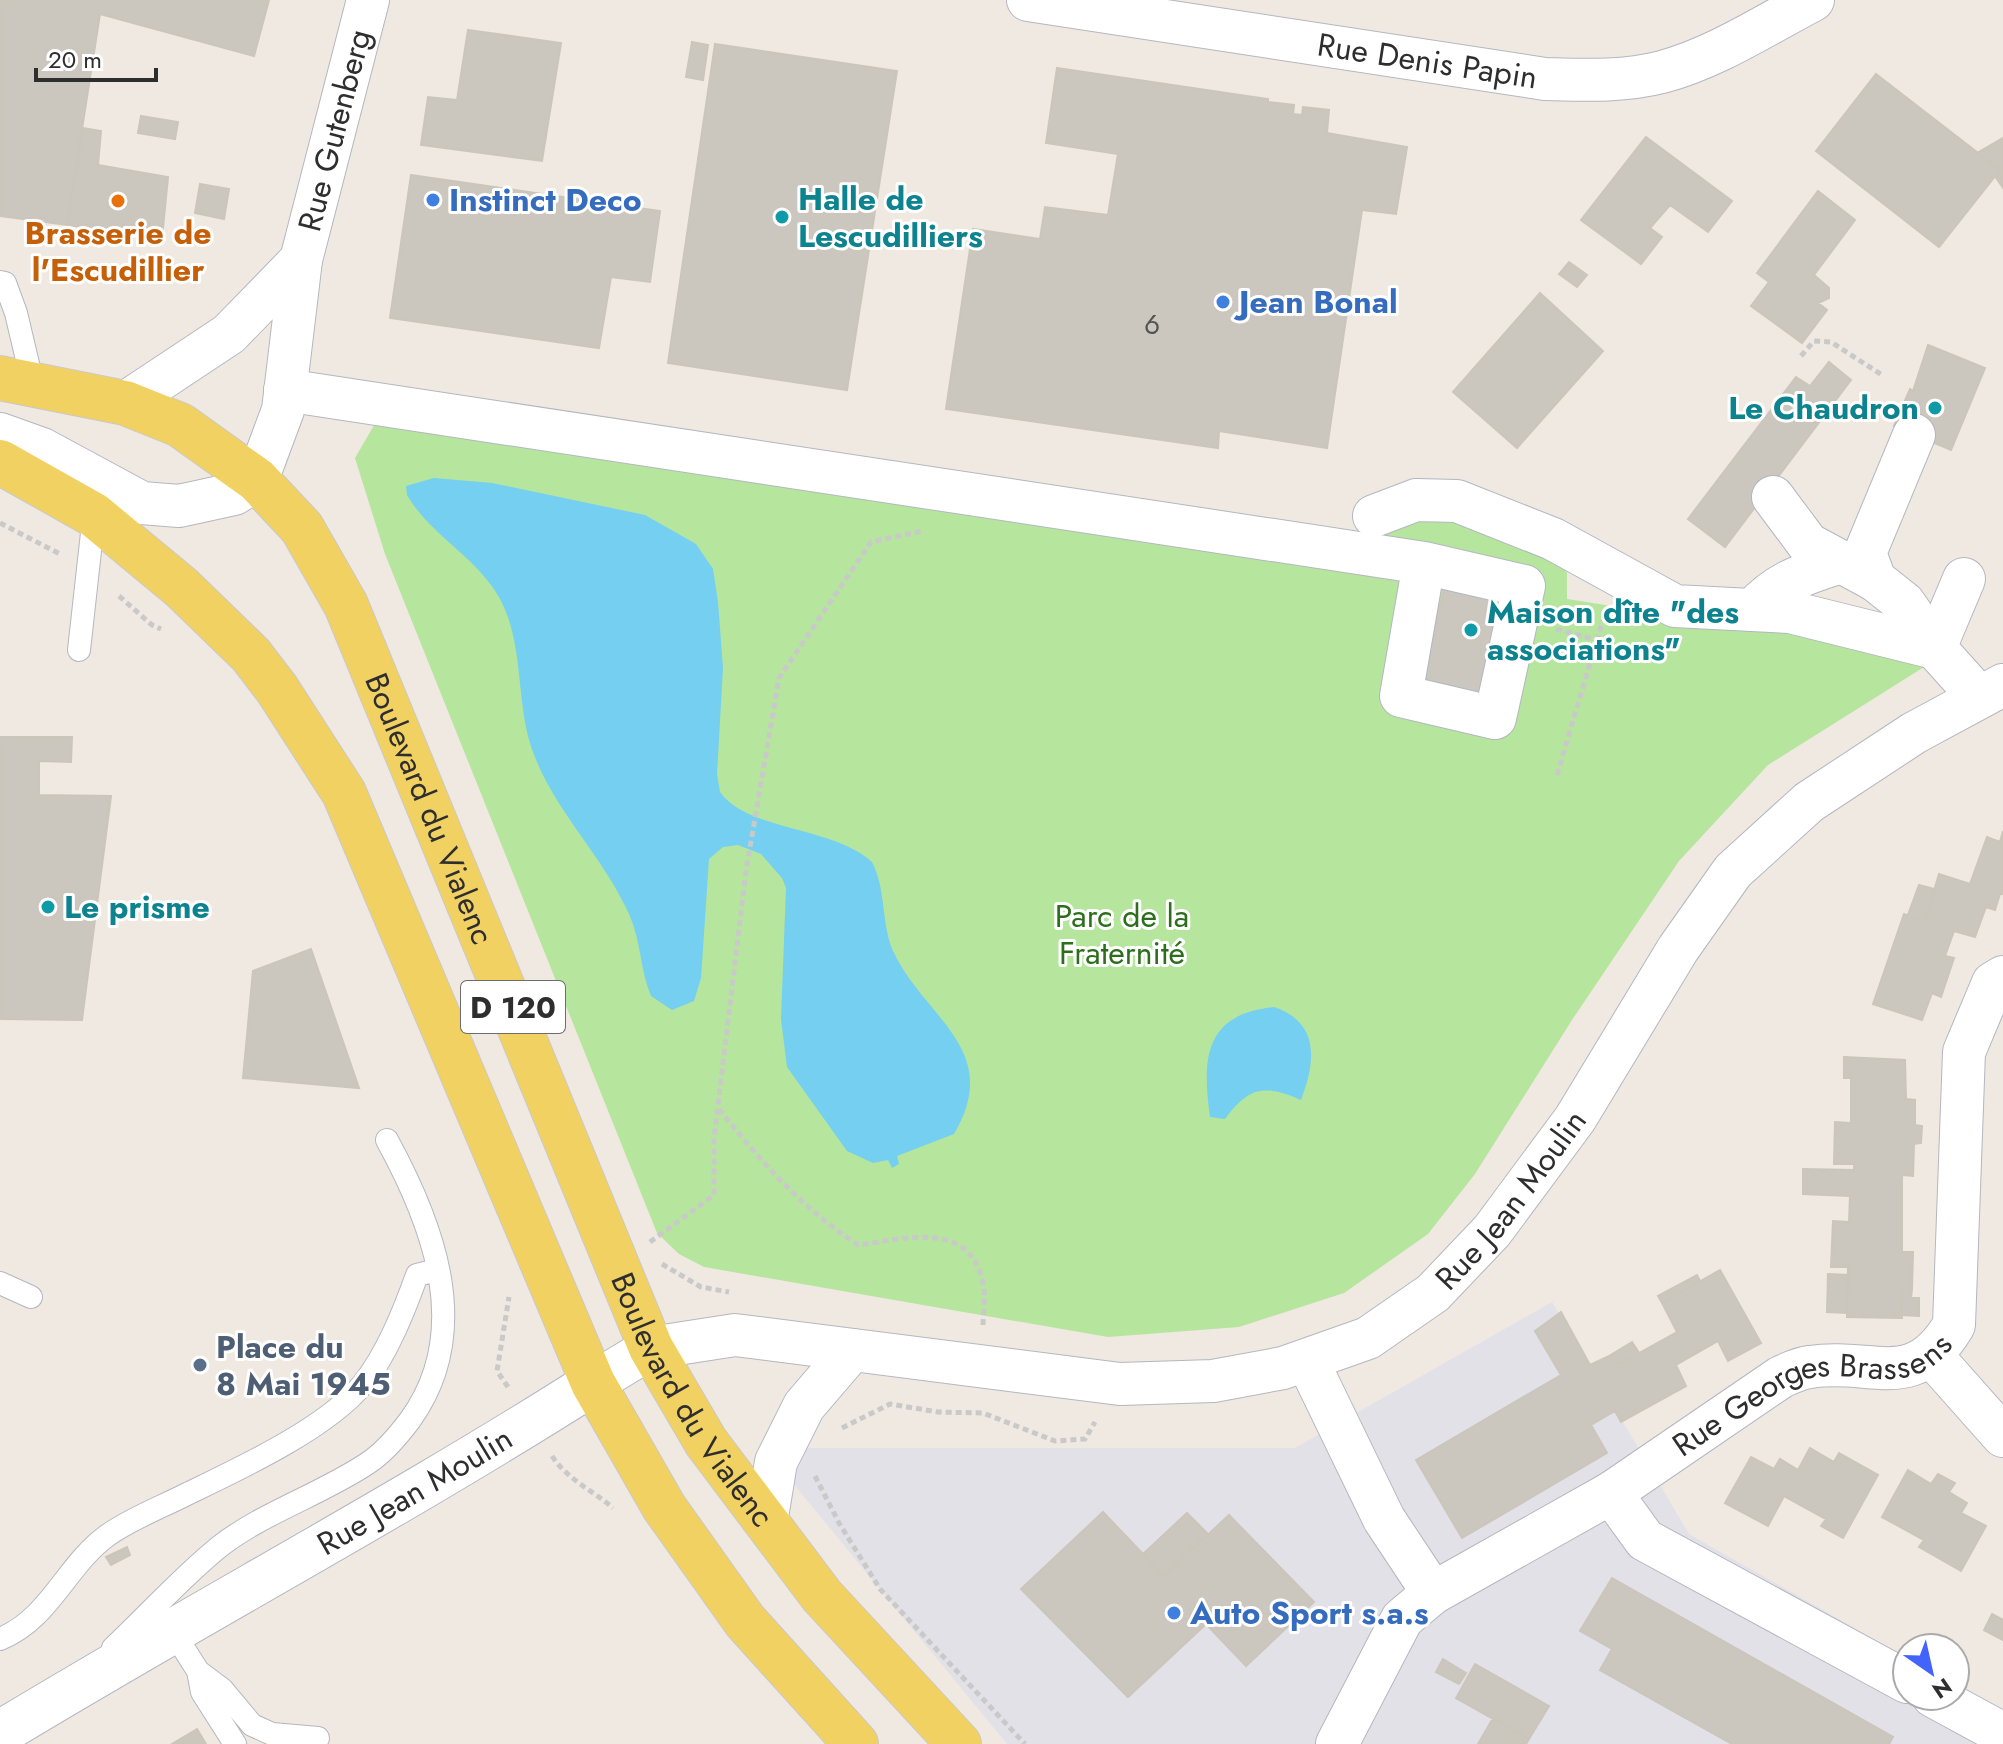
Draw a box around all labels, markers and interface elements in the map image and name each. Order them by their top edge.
street label: Rue Denis Papin [1314,22,1541,101]
street label: Rue Gutenberg [286,24,383,236]
scale bar [36,32,156,82]
text: 20 m [48,42,102,77]
place label: Halle de Lescudilliers [798,176,983,259]
place label: Instinct Deco [449,177,642,223]
marker: Instinct Deco [424,191,442,209]
marker: Brasserie de l'Escudillier [109,192,127,210]
marker: Halle de Lescudilliers [773,208,791,226]
place label: Brasserie de l'Escudillier [24,210,212,293]
place label: Jean Bonal [1233,279,1398,325]
marker: Jean Bonal [1214,293,1232,311]
house number: 6 [1144,304,1160,345]
place label: Le Chaudron [1728,385,1919,431]
marker: Le Chaudron [1926,399,1944,417]
place label: Maison dîte "des associations" [1487,589,1739,672]
marker: Maison dîte "des associations" [1462,621,1480,639]
street label: Boulevard du Vialenc [353,666,506,951]
place label: Le prisme [64,884,210,930]
park label: Parc de la Fraternité [1055,893,1189,976]
marker: Le prisme [39,898,57,916]
road number: D 120 [461,981,565,1033]
street label: Rue Jean Moulin [1425,1100,1597,1300]
street label: Boulevard du Vialenc [599,1266,785,1536]
place label: Place du 8 Mai 1945 [216,1324,391,1407]
street label: Rue Georges Brassens [1663,1324,1963,1468]
marker: Place du 8 Mai 1945 [191,1356,209,1374]
street label: Rue Jean Moulin [308,1416,521,1567]
place label: Auto Sport s.a.s [1189,1590,1429,1636]
marker: Auto Sport s.a.s [1165,1604,1183,1622]
north arrow [1891,1632,1971,1712]
text: N [1926,1670,1958,1707]

